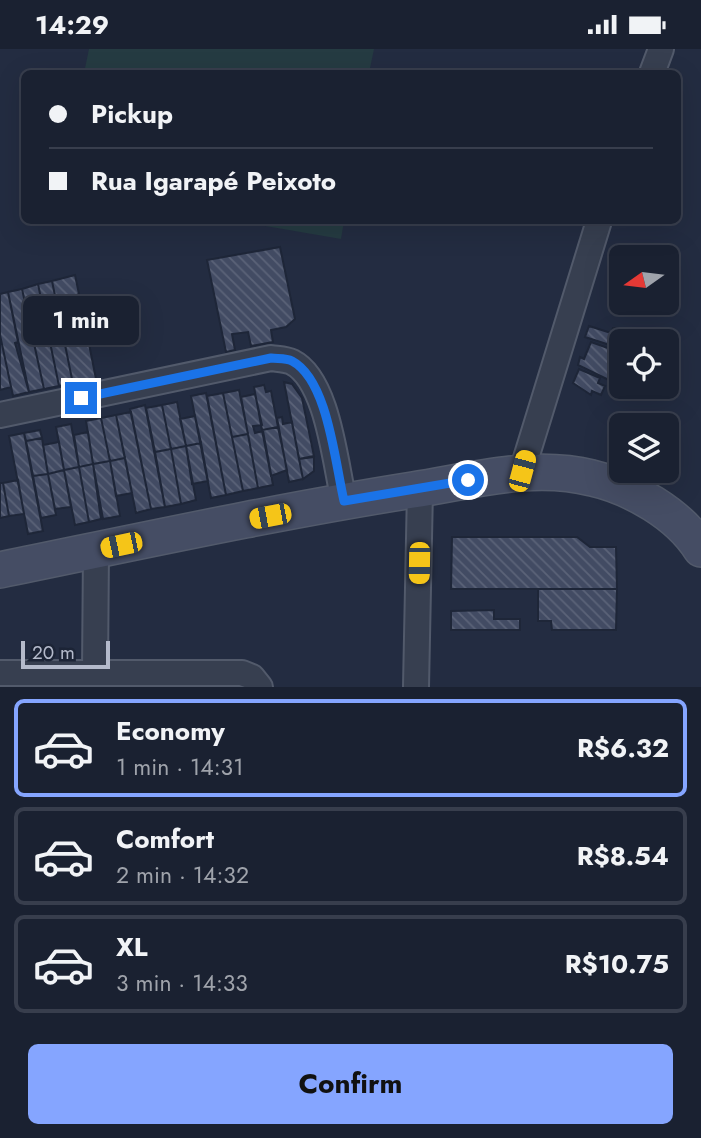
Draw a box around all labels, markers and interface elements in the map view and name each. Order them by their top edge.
text: 14:29 [35,6,109,44]
text: Pickup [91,95,173,133]
text: Rua Igarapé Peixoto [91,162,336,200]
north arrow [609,245,679,315]
map controls [609,245,679,483]
callout: 1 min [23,296,139,345]
text: 1 min [52,303,110,337]
button: locate [609,329,679,399]
route end [65,382,97,414]
button: layers [609,413,679,483]
car [507,448,538,494]
route start [452,464,484,496]
car [248,502,293,530]
car [99,530,144,560]
car [409,542,430,584]
scale bar [21,638,110,669]
text: 20 m [32,639,75,666]
text: Economy [116,712,225,750]
icon: car [32,717,95,780]
text: R$6.32 [577,729,669,767]
text: 1 min · 14:31 [116,750,244,784]
text: Comfort [116,820,214,858]
icon: car [32,825,95,888]
text: R$8.54 [577,837,669,875]
text: 2 min · 14:32 [116,858,249,892]
text: XL [116,928,148,966]
icon: car [32,933,95,996]
text: R$10.75 [565,945,669,983]
text: 3 min · 14:33 [116,966,248,1000]
button: Confirm [28,1044,673,1124]

